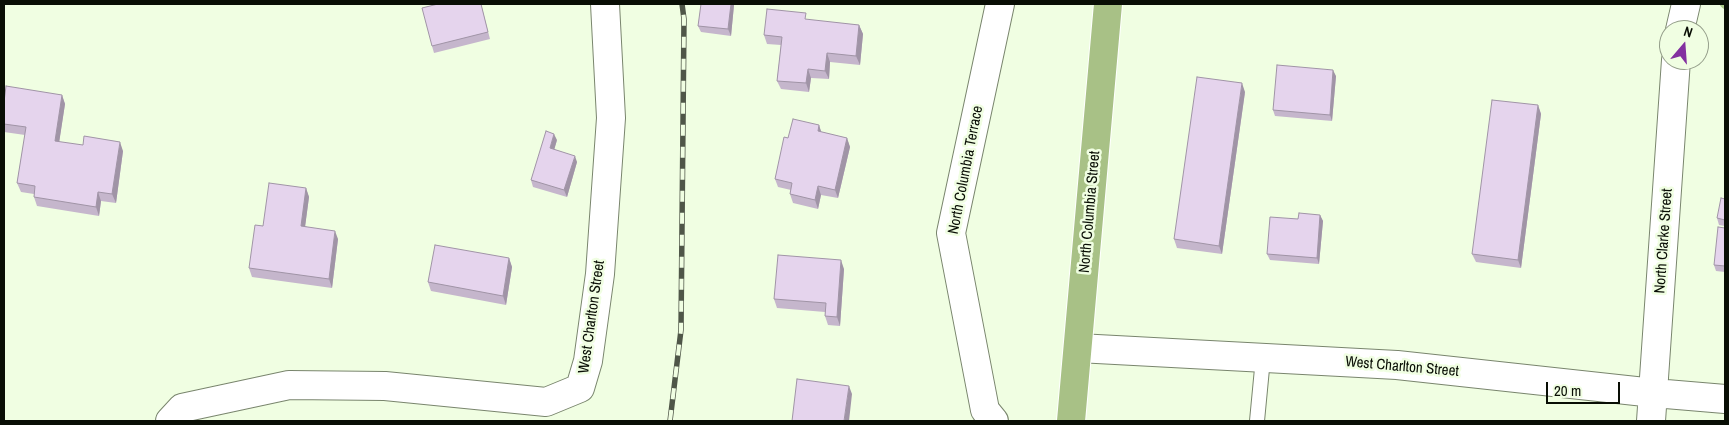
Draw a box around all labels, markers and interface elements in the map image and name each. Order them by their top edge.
north arrow [1659,20,1709,70]
text: N [1682,22,1695,42]
street label: North Columbia Terrace [945,104,987,236]
street label: North Columbia Street [1076,150,1104,274]
street label: North Clarke Street [1651,188,1677,294]
street label: West Charlton Street [575,259,609,375]
street label: West Charlton Street [1344,353,1460,381]
scale bar [1549,372,1623,404]
text: 20 m [1554,380,1581,401]

